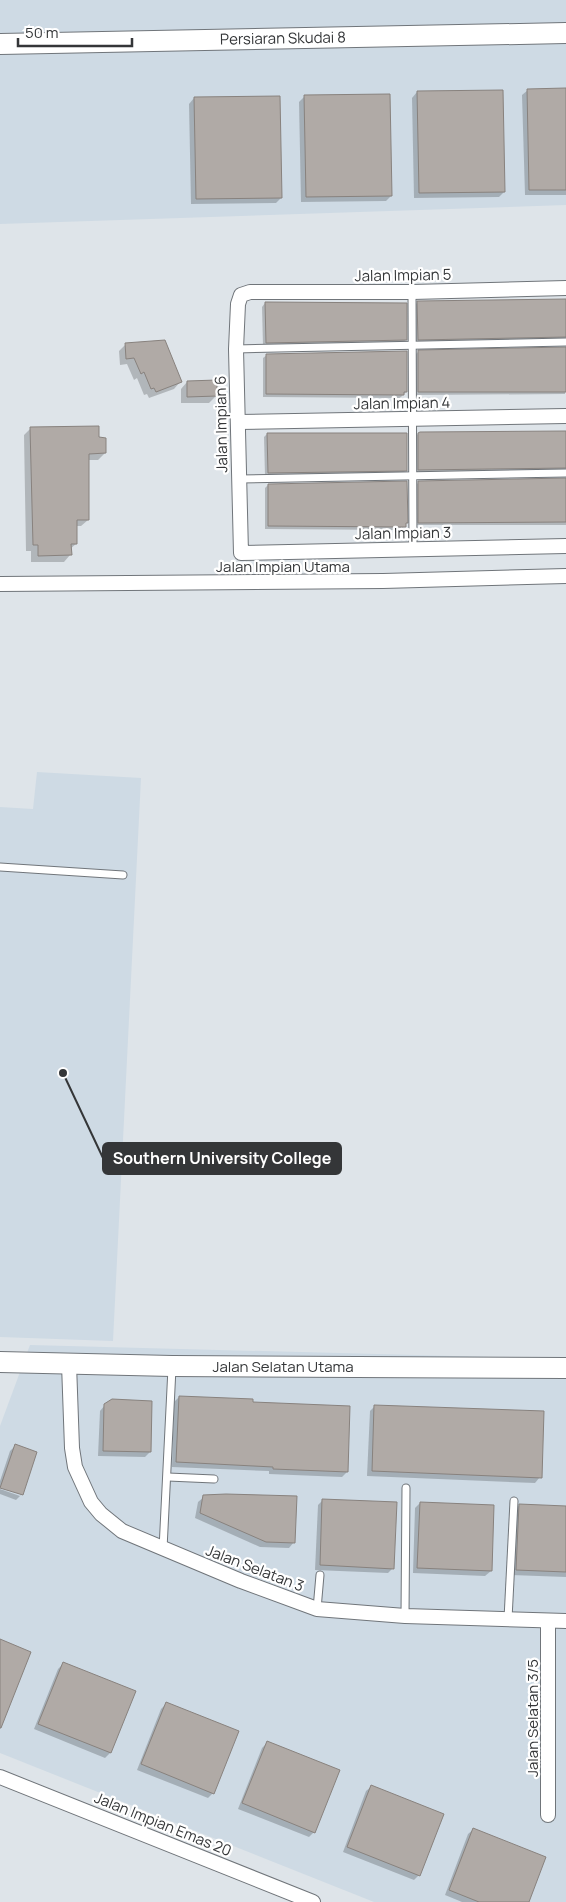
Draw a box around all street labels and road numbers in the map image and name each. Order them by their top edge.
street label: Persiaran Skudai 8 [220,26,346,50]
street label: Jalan Impian 5 [355,264,451,286]
street label: Jalan Impian 6 [210,375,232,473]
street label: Jalan Impian 4 [353,392,451,414]
street label: Jalan Impian 3 [355,522,451,544]
street label: Jalan Impian Utama [216,556,350,577]
street label: Jalan Selatan Utama [212,1356,354,1377]
street label: Jalan Selatan 3 [203,1540,307,1596]
street label: Jalan Selatan 3/5 [522,1659,543,1777]
street label: Jalan Impian Emas 20 [91,1787,235,1861]

